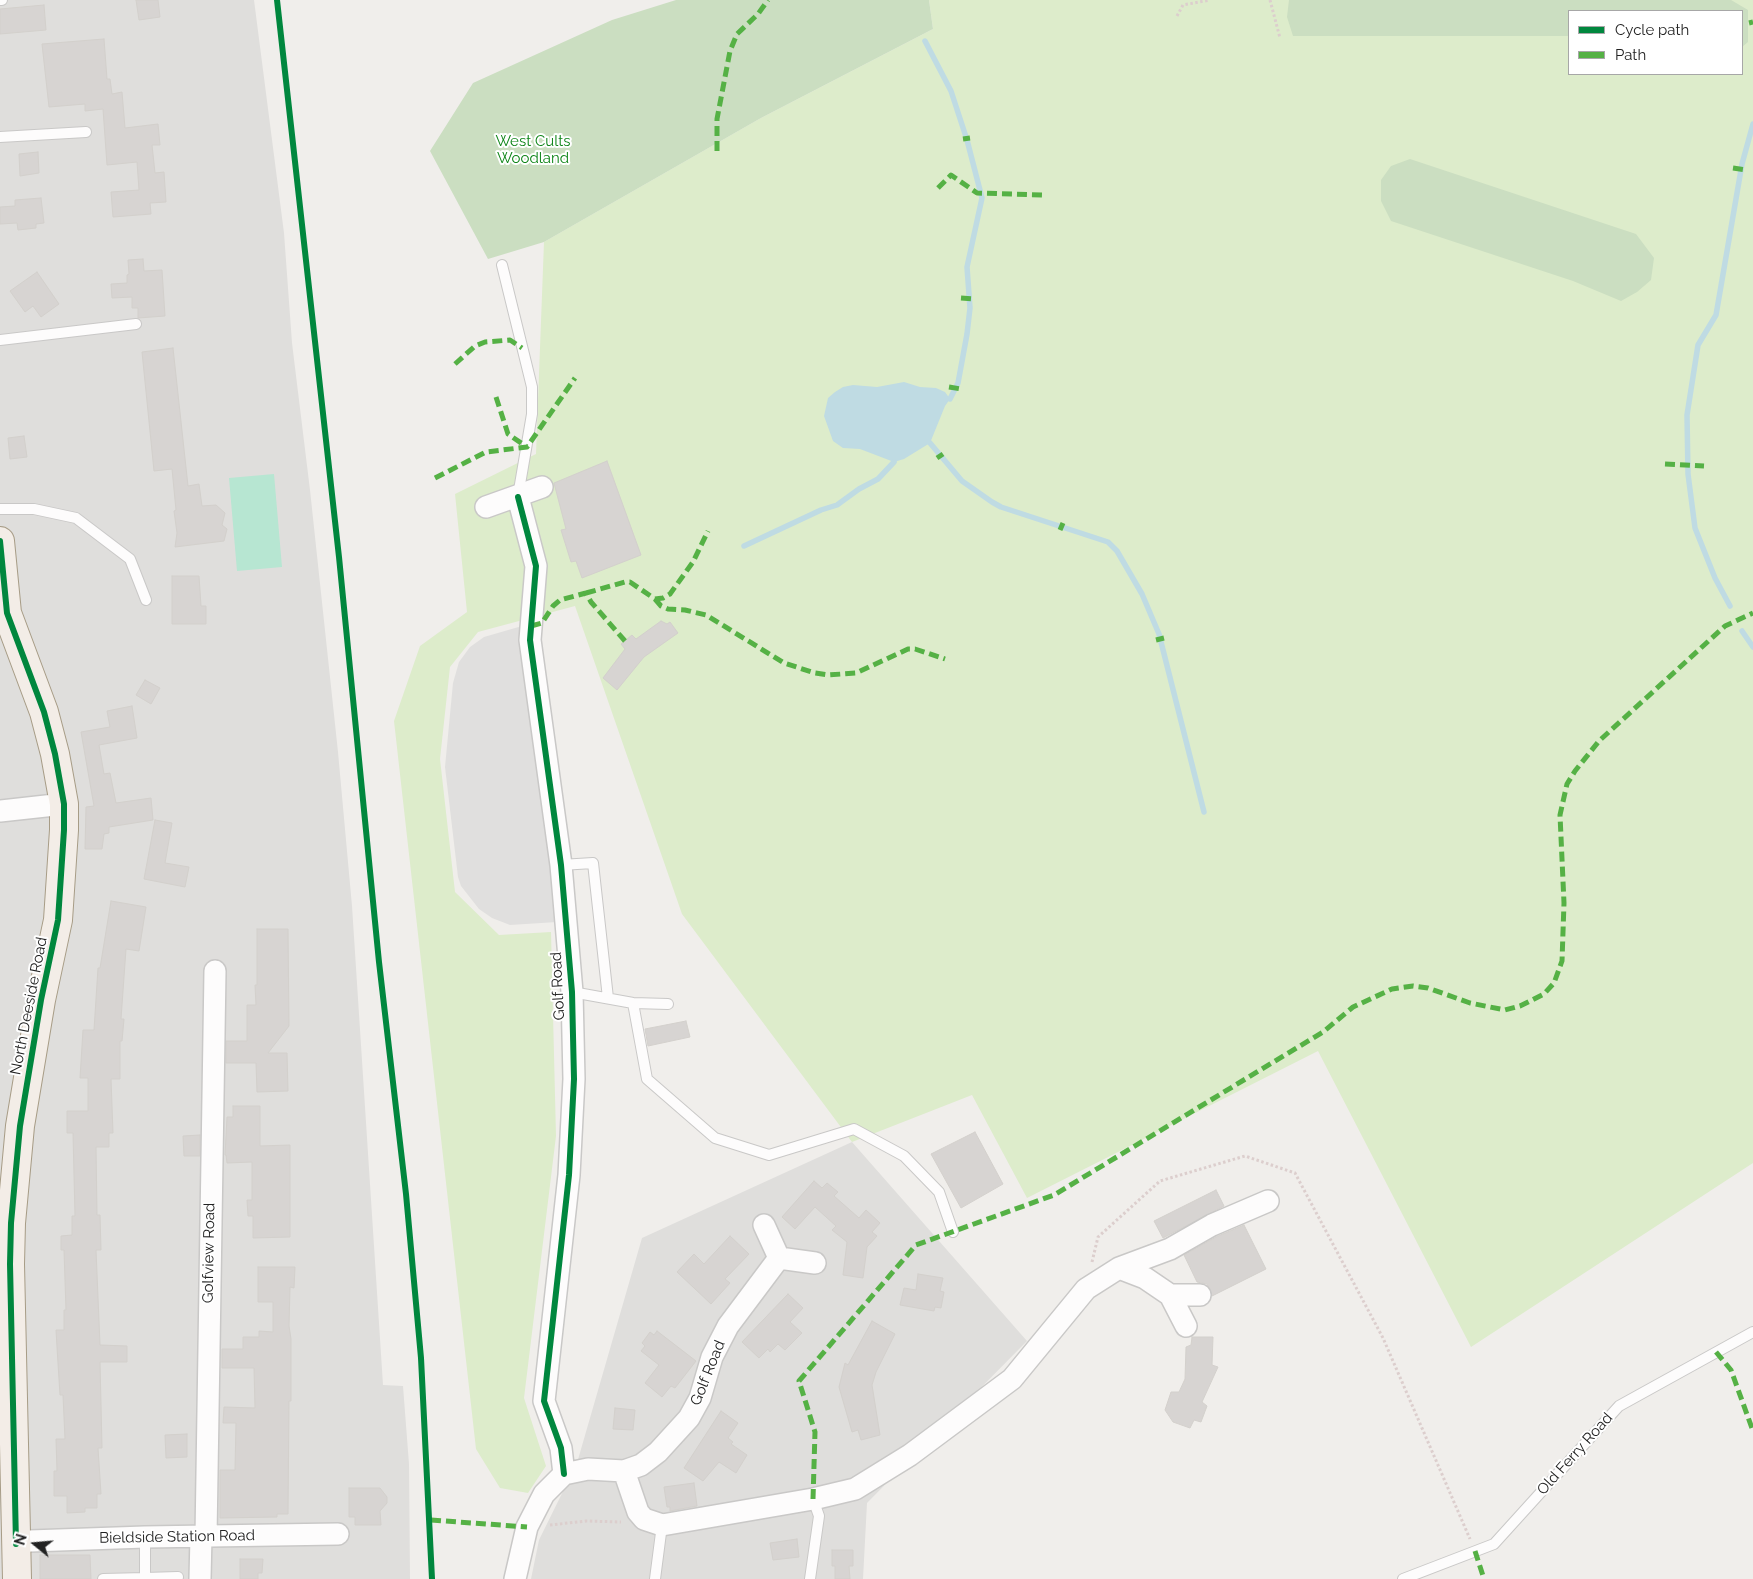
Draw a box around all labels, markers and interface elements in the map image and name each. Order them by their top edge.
legend [1568,10,1743,75]
text: Cycle path [1615,21,1689,39]
text: Path [1615,46,1646,64]
park label: West Cults Woodland [495,132,571,167]
street label: North Deeside Road [7,936,51,1076]
street label: Golf Road [547,951,569,1021]
street label: Golfview Road [199,1203,219,1303]
street label: Golf Road [687,1338,729,1408]
street label: Old Ferry Road [1533,1409,1617,1499]
north arrow [10,1519,60,1569]
street label: Bieldside Station Road [99,1527,255,1547]
text: N [11,1532,30,1547]

